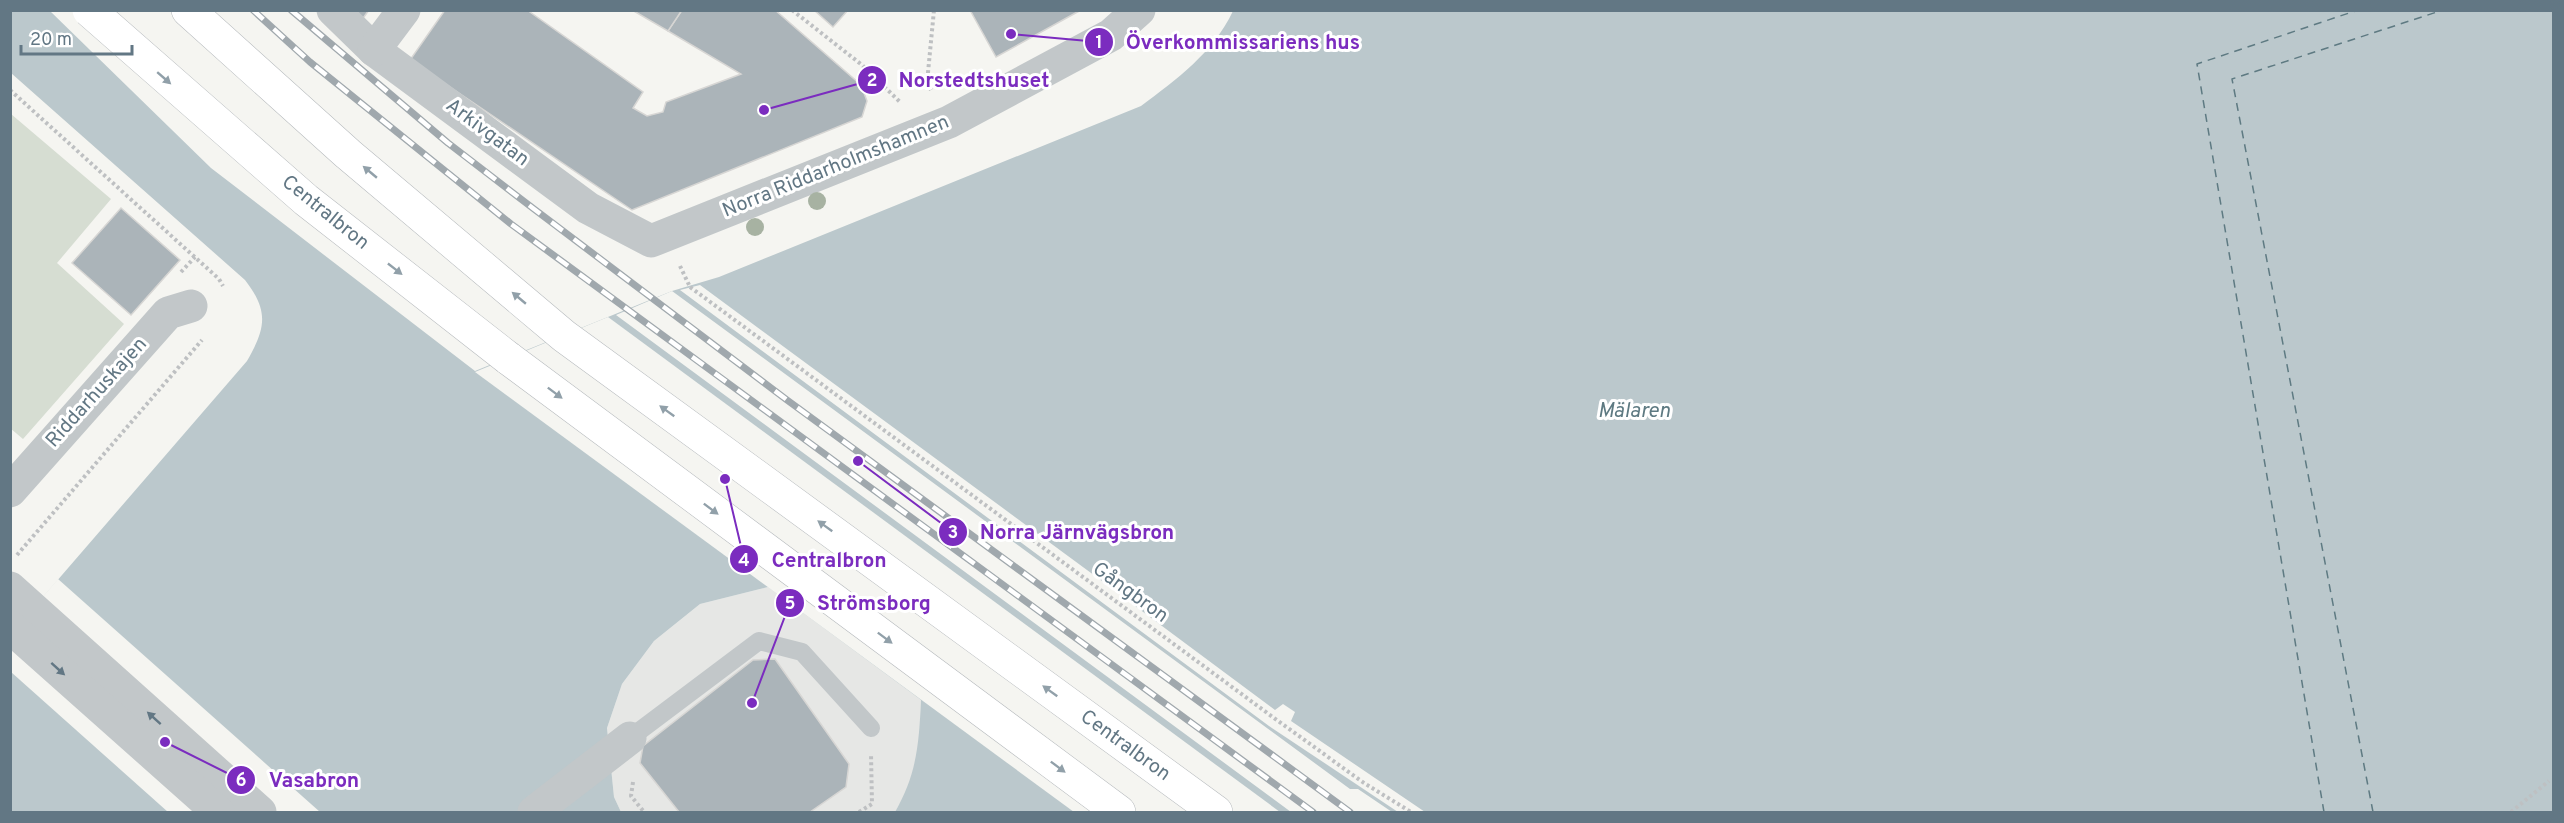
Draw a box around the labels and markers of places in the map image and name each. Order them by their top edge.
callout: Överkommissariens hus [1084,22,1372,61]
callout: Norstedtshuset [857,60,1062,99]
callout: Norra Järnvägsbron [938,512,1186,551]
callout: Centralbron [729,540,898,579]
callout: Strömsborg [775,583,943,622]
callout: Vasabron [226,761,371,800]

